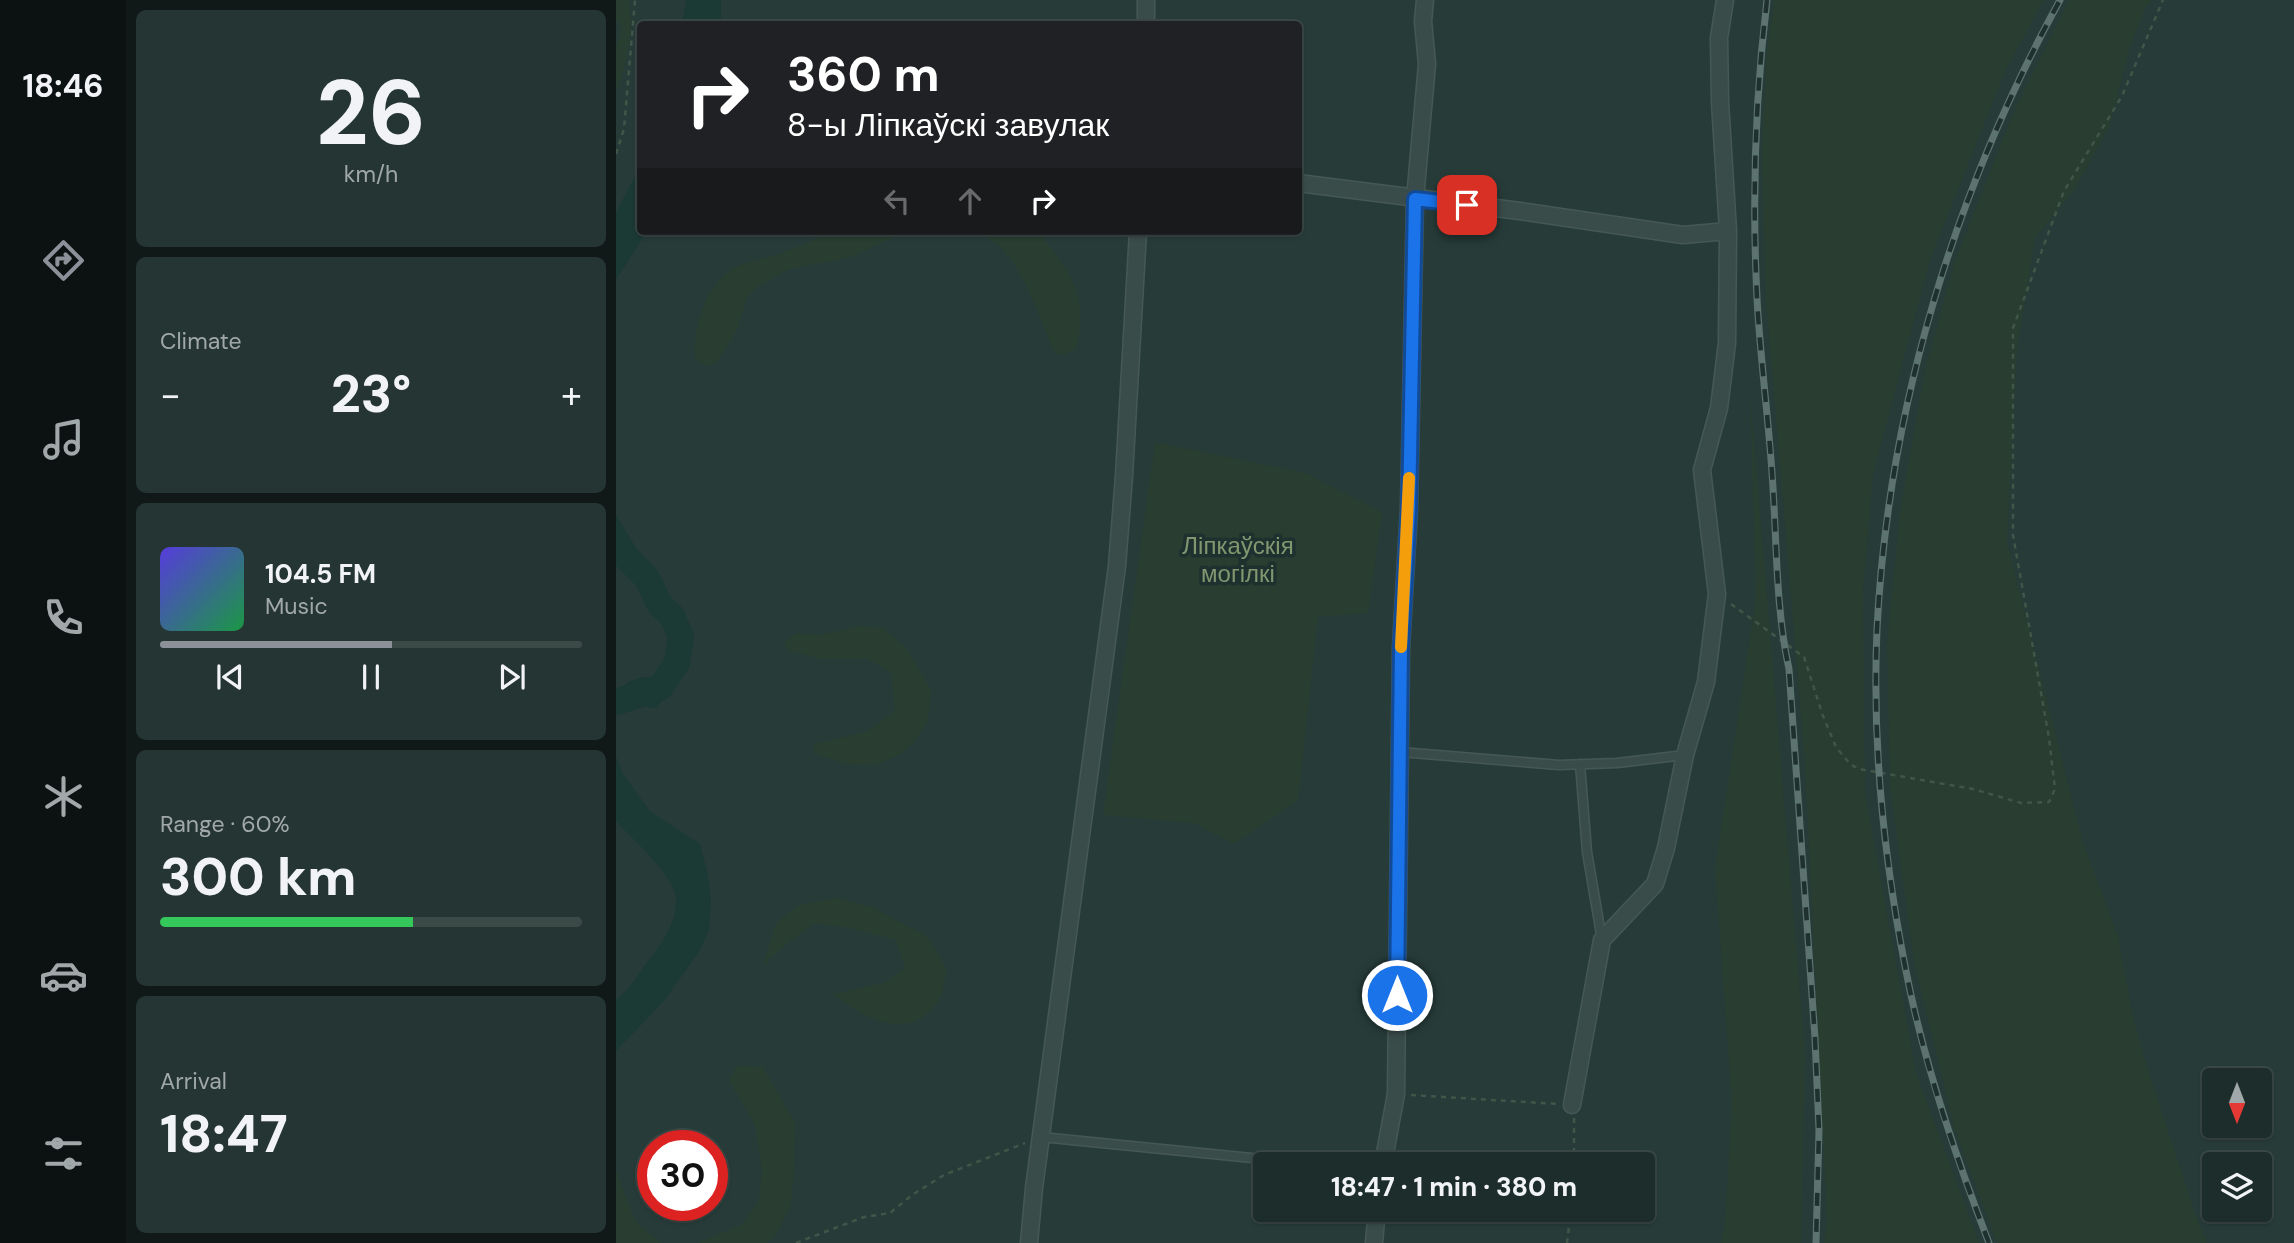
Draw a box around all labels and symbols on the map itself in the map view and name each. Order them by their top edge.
pin [1437,175,1497,235]
park label: Ліпкаўскія могілкі [1182,530,1294,589]
position arrow [1360,958,1434,1032]
north arrow [2202,1068,2272,1138]
speed limit sign: 30 [637,1130,728,1221]

